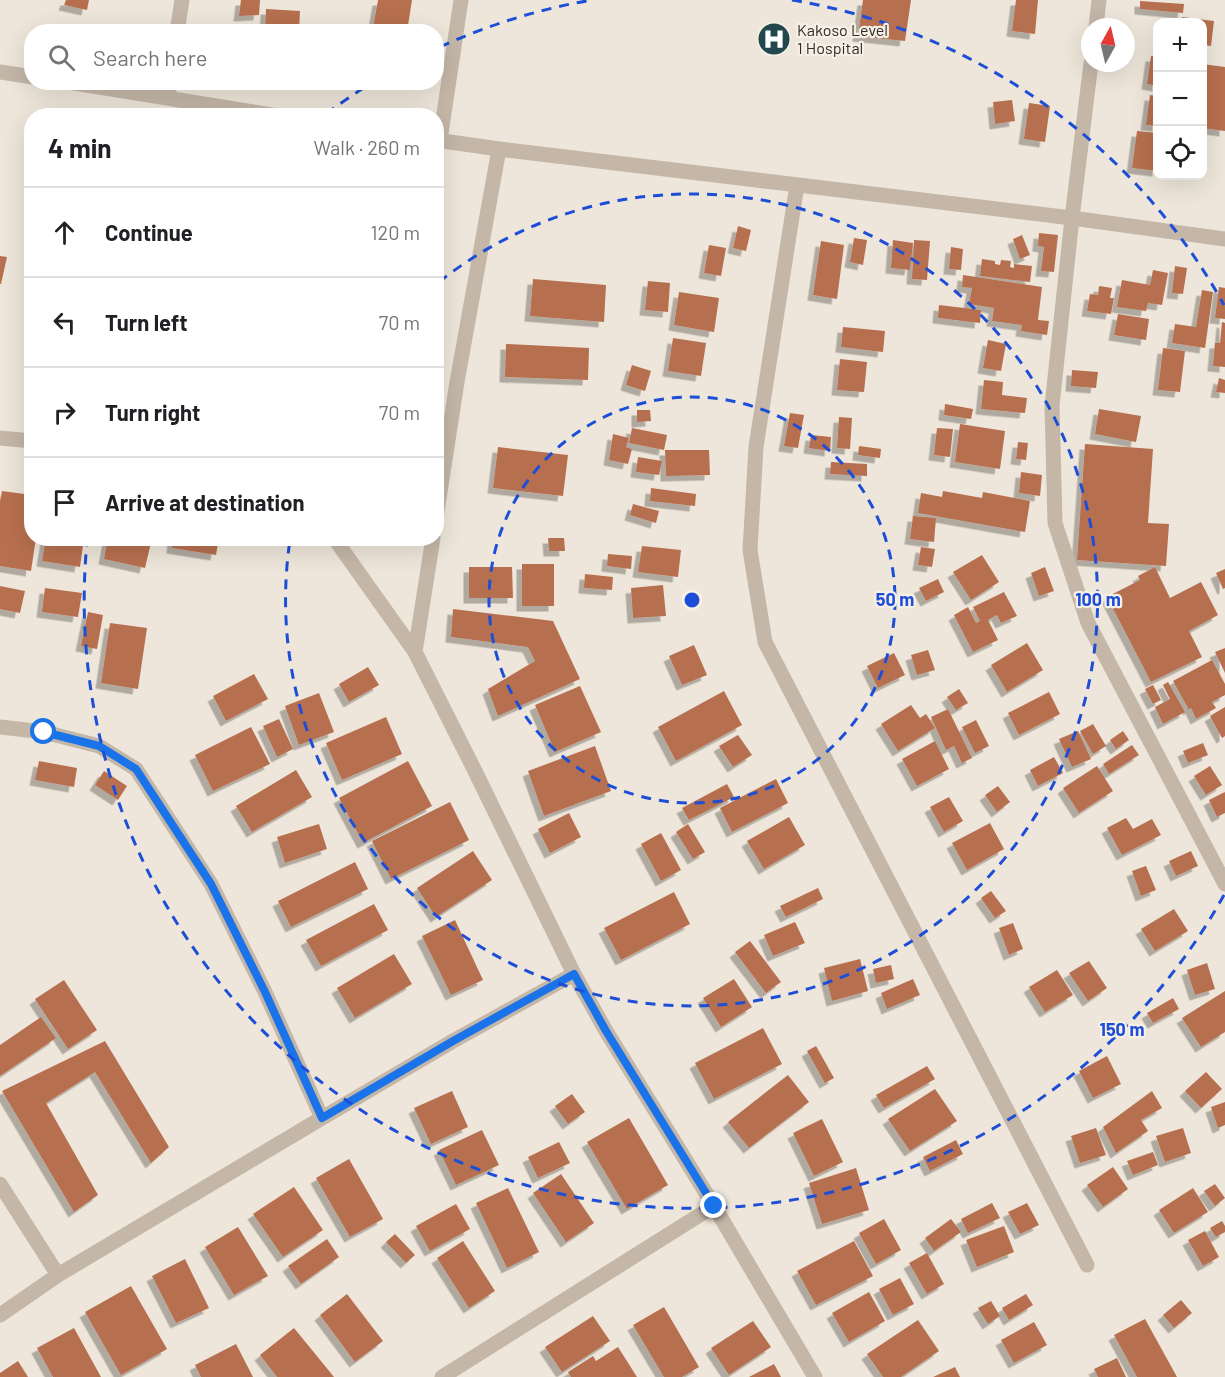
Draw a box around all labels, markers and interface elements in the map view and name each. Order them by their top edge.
north arrow [1081,18,1135,72]
map controls [1153,18,1207,180]
button: + [1153,18,1207,72]
place label: Kakoso Level 1 Hospital [797,20,888,57]
hospital icon: Kakoso Level 1 Hospital [756,21,792,57]
search box [24,24,444,90]
icon: search [45,41,78,74]
text: Search here [93,44,207,70]
button: − [1153,72,1207,126]
button: locate [1153,126,1207,180]
text: 4 min [48,132,112,163]
text: Walk · 260 m [313,135,420,159]
icon: ahead [48,216,81,249]
text: Continue [105,219,193,245]
text: 120 m [370,220,420,244]
icon: left [48,306,81,339]
text: Turn left [105,309,188,335]
text: 70 m [379,310,420,334]
icon: right [48,396,81,429]
text: Turn right [105,399,200,425]
text: 70 m [379,400,420,424]
icon: arrive [48,486,81,519]
text: Arrive at destination [105,489,304,515]
text: 50 m [876,588,914,610]
text: 100 m [1075,588,1121,610]
centre of rings [682,590,702,610]
route start [30,718,56,744]
text: 150 m [1100,1018,1144,1040]
route end [700,1192,726,1218]

